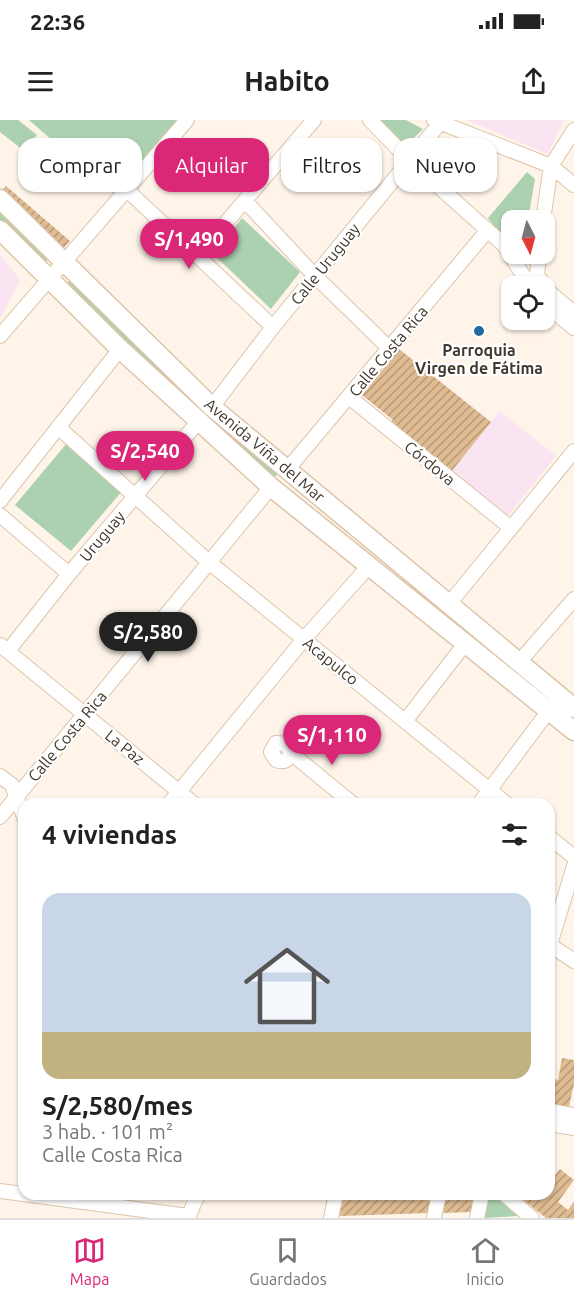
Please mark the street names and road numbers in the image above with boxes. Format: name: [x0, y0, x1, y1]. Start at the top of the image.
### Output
street label: Calle Uruguay: [287, 220, 363, 308]
street label: Calle Costa Rica: [345, 302, 431, 400]
street label: Avenida Viña del Mar: [201, 395, 329, 505]
street label: Córdova: [401, 437, 459, 489]
street label: Uruguay: [76, 507, 128, 565]
street label: Acapulco: [300, 633, 362, 689]
street label: Calle Costa Rica: [24, 687, 110, 785]
street label: La Paz: [102, 726, 148, 768]

